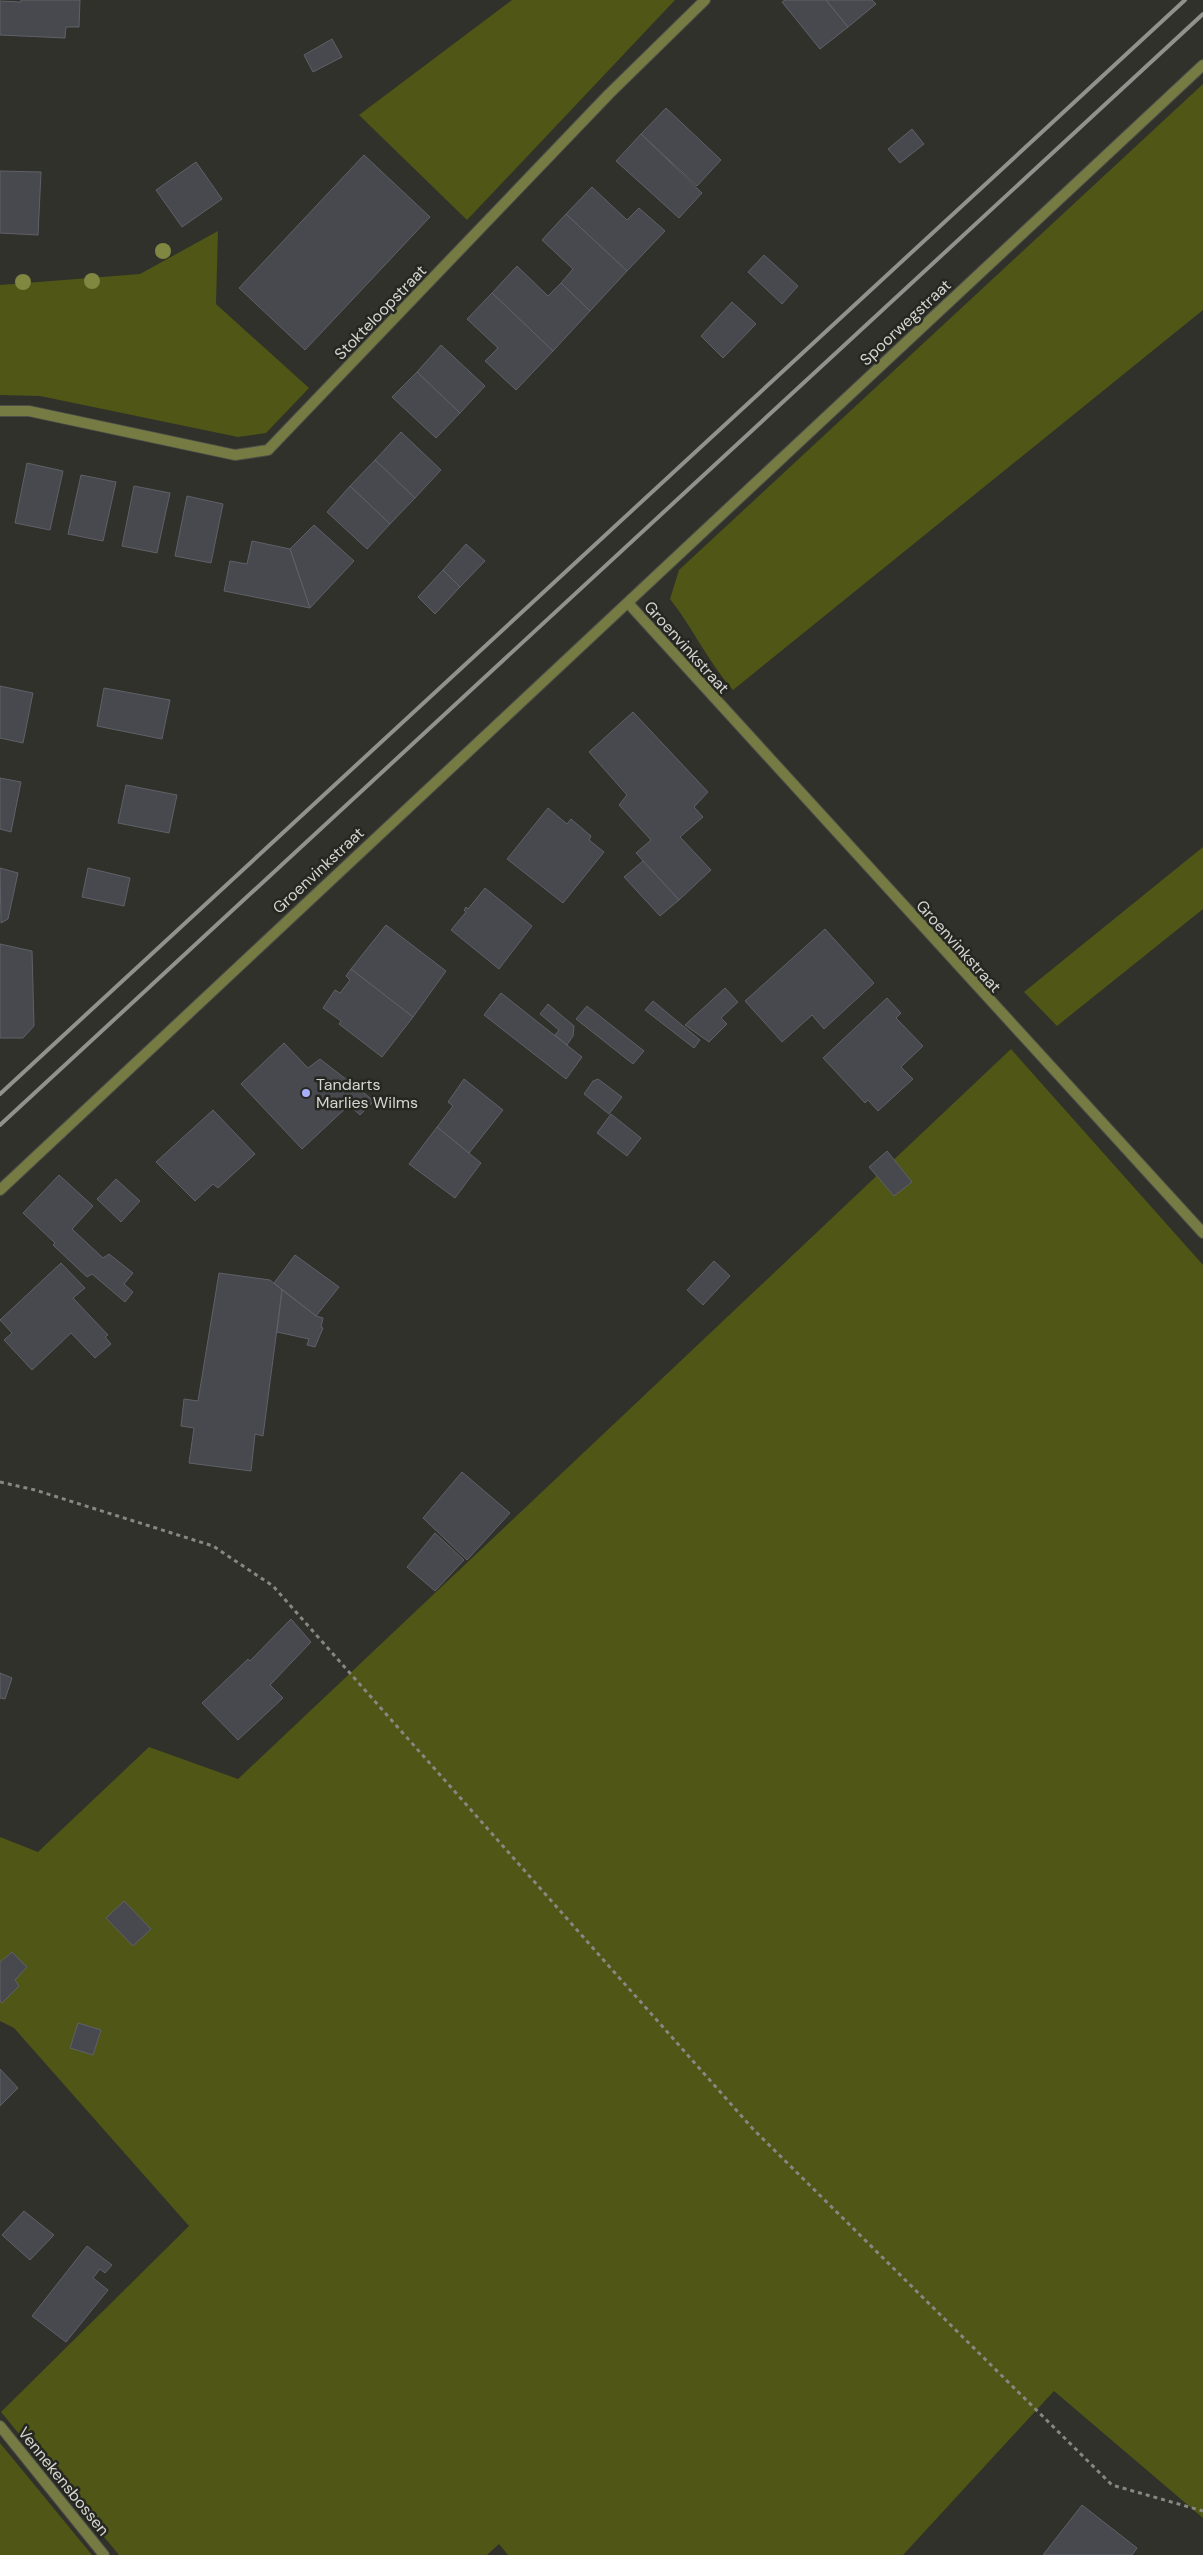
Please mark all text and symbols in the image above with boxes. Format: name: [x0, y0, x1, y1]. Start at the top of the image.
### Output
street label: Stokteloopstraat: [330, 260, 431, 364]
street label: Spoorwegstraat: [855, 275, 955, 370]
street label: Groenvinkstraat: [639, 597, 734, 698]
street label: Groenvinkstraat: [268, 823, 369, 918]
street label: Groenvinkstraat: [911, 896, 1006, 997]
place label: Tandarts Marlies Wilms: [316, 1074, 418, 1113]
marker: Tandarts Marlies Wilms: [300, 1087, 312, 1099]
street label: Vennekensbossen: [13, 2423, 114, 2540]

